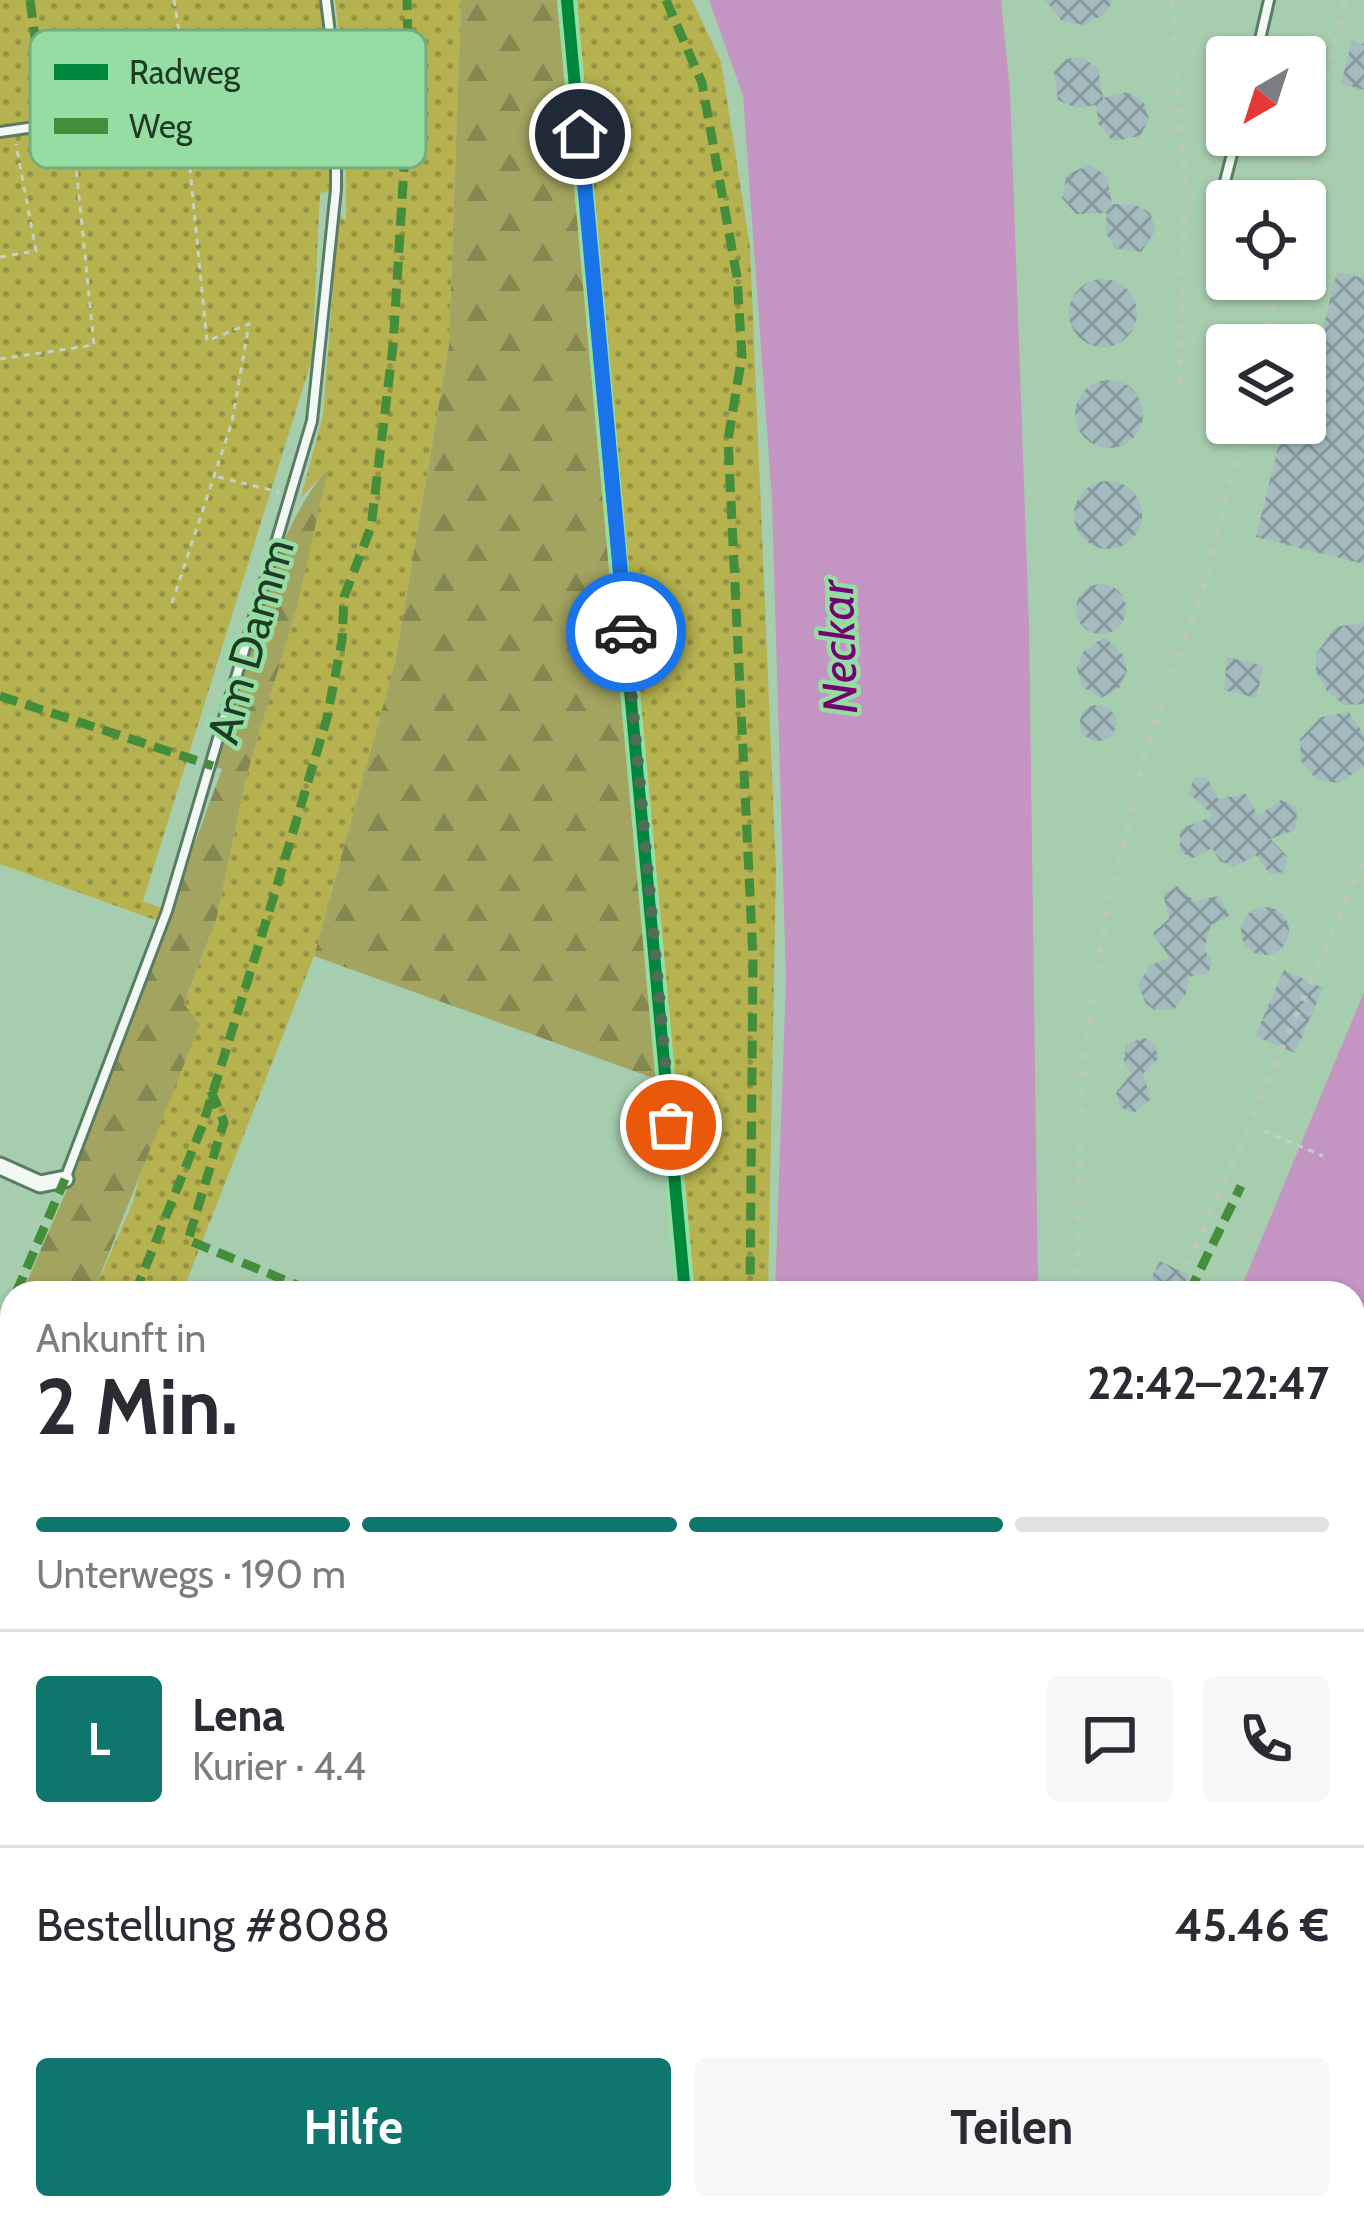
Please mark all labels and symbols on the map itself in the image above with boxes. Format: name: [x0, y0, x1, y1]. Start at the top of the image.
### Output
legend: [30, 30, 426, 168]
north arrow: [1206, 36, 1326, 156]
text: Radweg: [129, 52, 241, 92]
pin: [529, 83, 631, 185]
text: Weg: [129, 106, 193, 146]
street label: Am Damm: [195, 533, 305, 749]
courier: [566, 572, 686, 692]
water label: Neckar: [807, 577, 869, 715]
pin: [620, 1074, 722, 1176]

